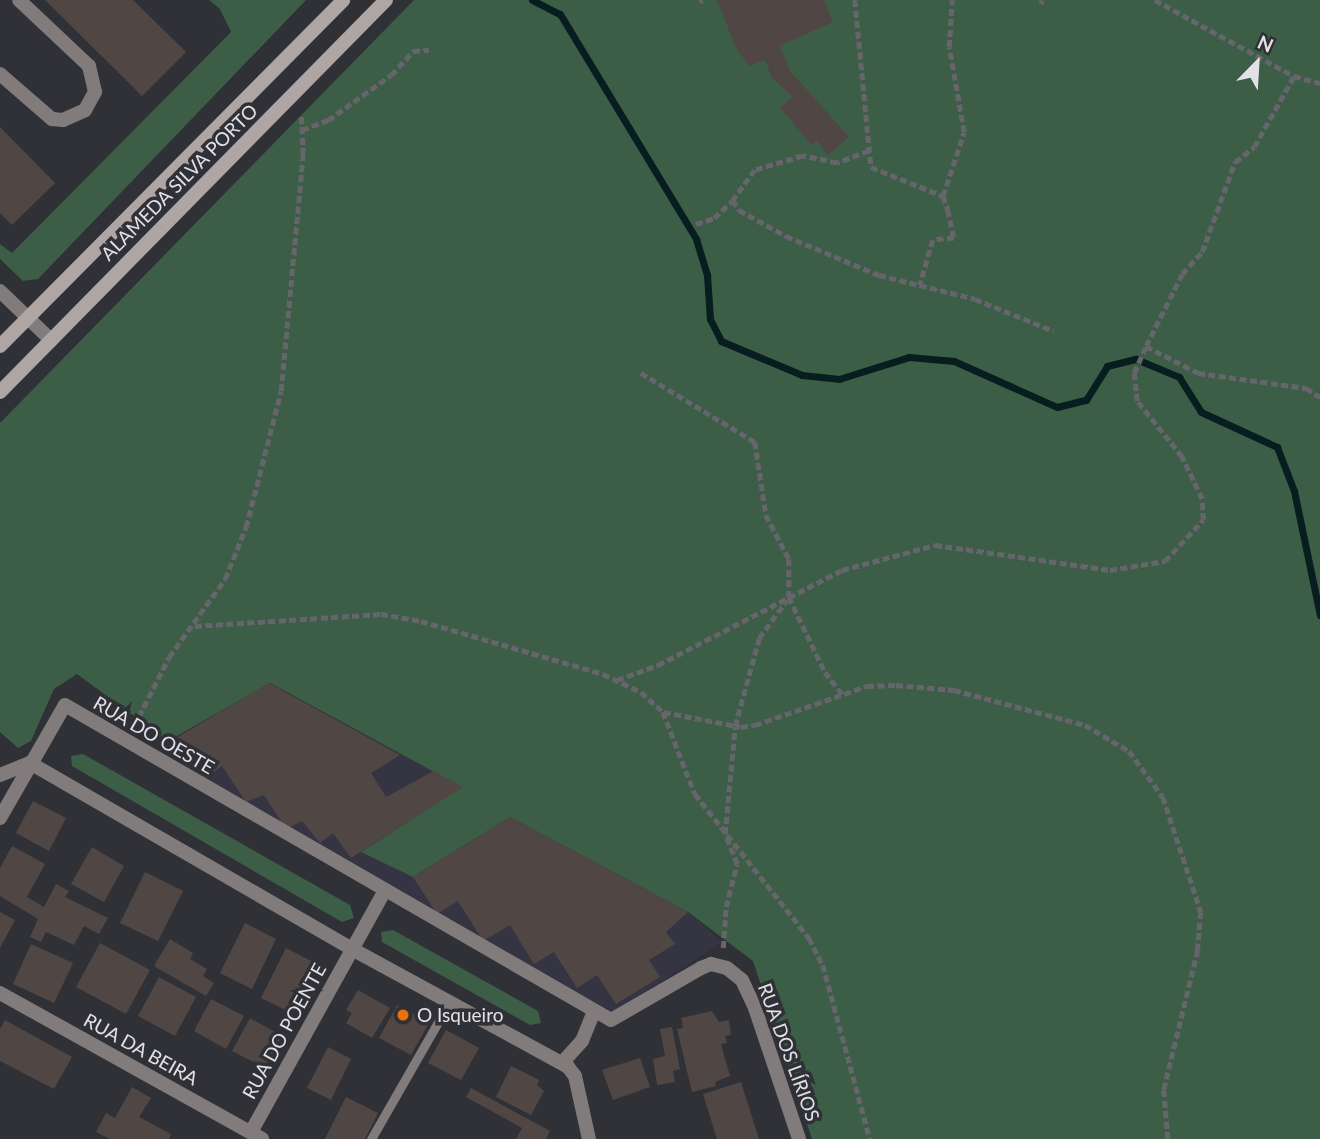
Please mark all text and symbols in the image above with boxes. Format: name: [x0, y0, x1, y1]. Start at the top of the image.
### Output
north arrow: [1222, 28, 1292, 98]
text: N: [1254, 30, 1277, 57]
street label: ALAMEDA SILVA PORTO: [96, 99, 262, 265]
street label: RUA DO OESTE: [89, 691, 219, 779]
street label: RUA DO POENTE: [237, 959, 331, 1103]
street label: RUA DOS LÍRIOS: [753, 980, 825, 1124]
place label: O Isqueiro: [417, 1004, 503, 1026]
marker: O Isqueiro: [395, 1007, 411, 1023]
street label: RUA DA BEIRA: [79, 1008, 203, 1090]

